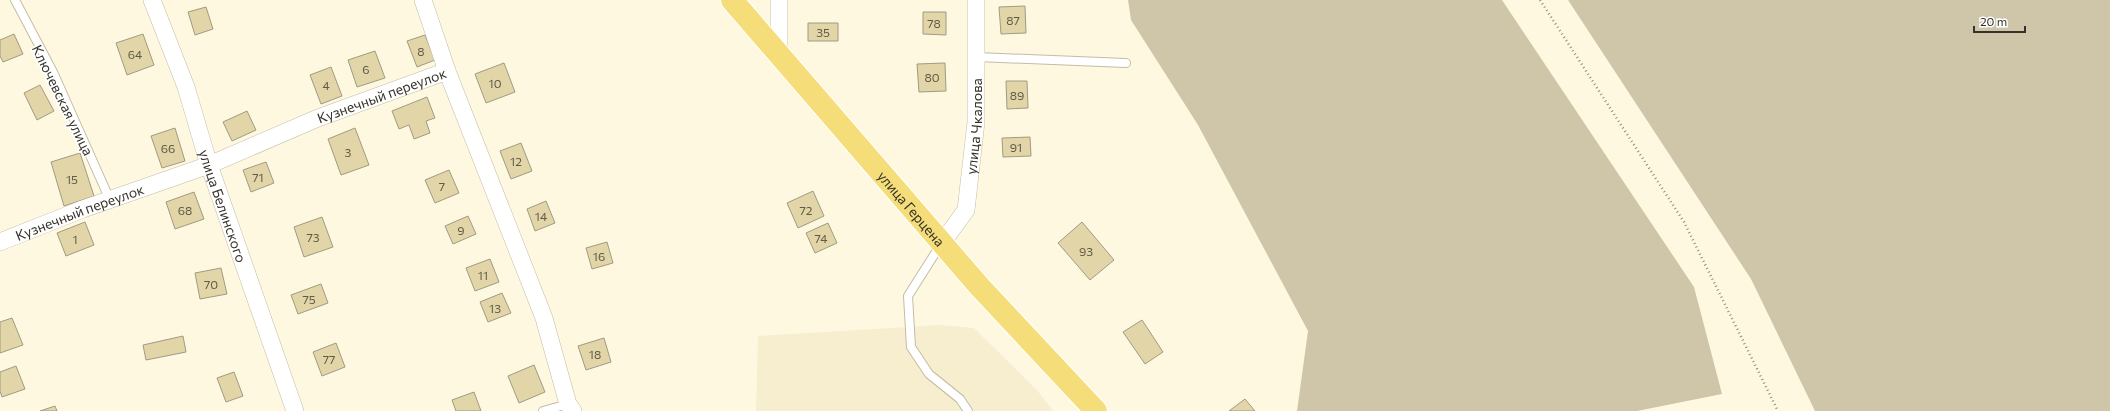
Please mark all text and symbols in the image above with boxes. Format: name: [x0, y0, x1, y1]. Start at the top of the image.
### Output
scale bar: [1974, 8, 2025, 34]
house number: 87: [1006, 13, 1020, 27]
text: 20 m: [1980, 14, 2007, 28]
house number: 78: [927, 16, 941, 30]
house number: 35: [816, 25, 830, 39]
street label: Ключевская улица: [29, 42, 97, 158]
house number: 8: [417, 44, 425, 58]
house number: 64: [128, 47, 142, 61]
house number: 6: [362, 62, 370, 76]
street label: Кузнечный переулок: [315, 63, 449, 126]
house number: 80: [924, 70, 940, 84]
house number: 10: [489, 76, 502, 90]
house number: 4: [322, 78, 330, 92]
street label: улица Чкалова: [962, 78, 985, 175]
house number: 89: [1010, 88, 1024, 102]
house number: 91: [1010, 140, 1022, 154]
house number: 66: [161, 141, 175, 155]
house number: 3: [345, 145, 352, 159]
street label: улица Белинского: [196, 147, 251, 264]
house number: 12: [510, 154, 522, 168]
street label: улица Герцена: [875, 167, 949, 249]
house number: 71: [252, 170, 264, 184]
house number: 15: [66, 172, 78, 186]
house number: 7: [439, 179, 445, 193]
street label: Кузнечный переулок: [13, 180, 146, 244]
house number: 68: [178, 203, 192, 217]
house number: 72: [800, 203, 813, 217]
house number: 14: [535, 209, 547, 223]
house number: 9: [457, 223, 465, 237]
house number: 73: [306, 230, 320, 244]
house number: 74: [815, 231, 827, 245]
house number: 1: [72, 232, 78, 246]
house number: 93: [1079, 244, 1093, 258]
house number: 16: [593, 249, 605, 263]
house number: 11: [478, 268, 488, 282]
house number: 70: [204, 277, 218, 291]
house number: 75: [302, 292, 316, 306]
house number: 13: [489, 301, 501, 315]
house number: 18: [589, 347, 601, 361]
house number: 77: [323, 352, 335, 366]

